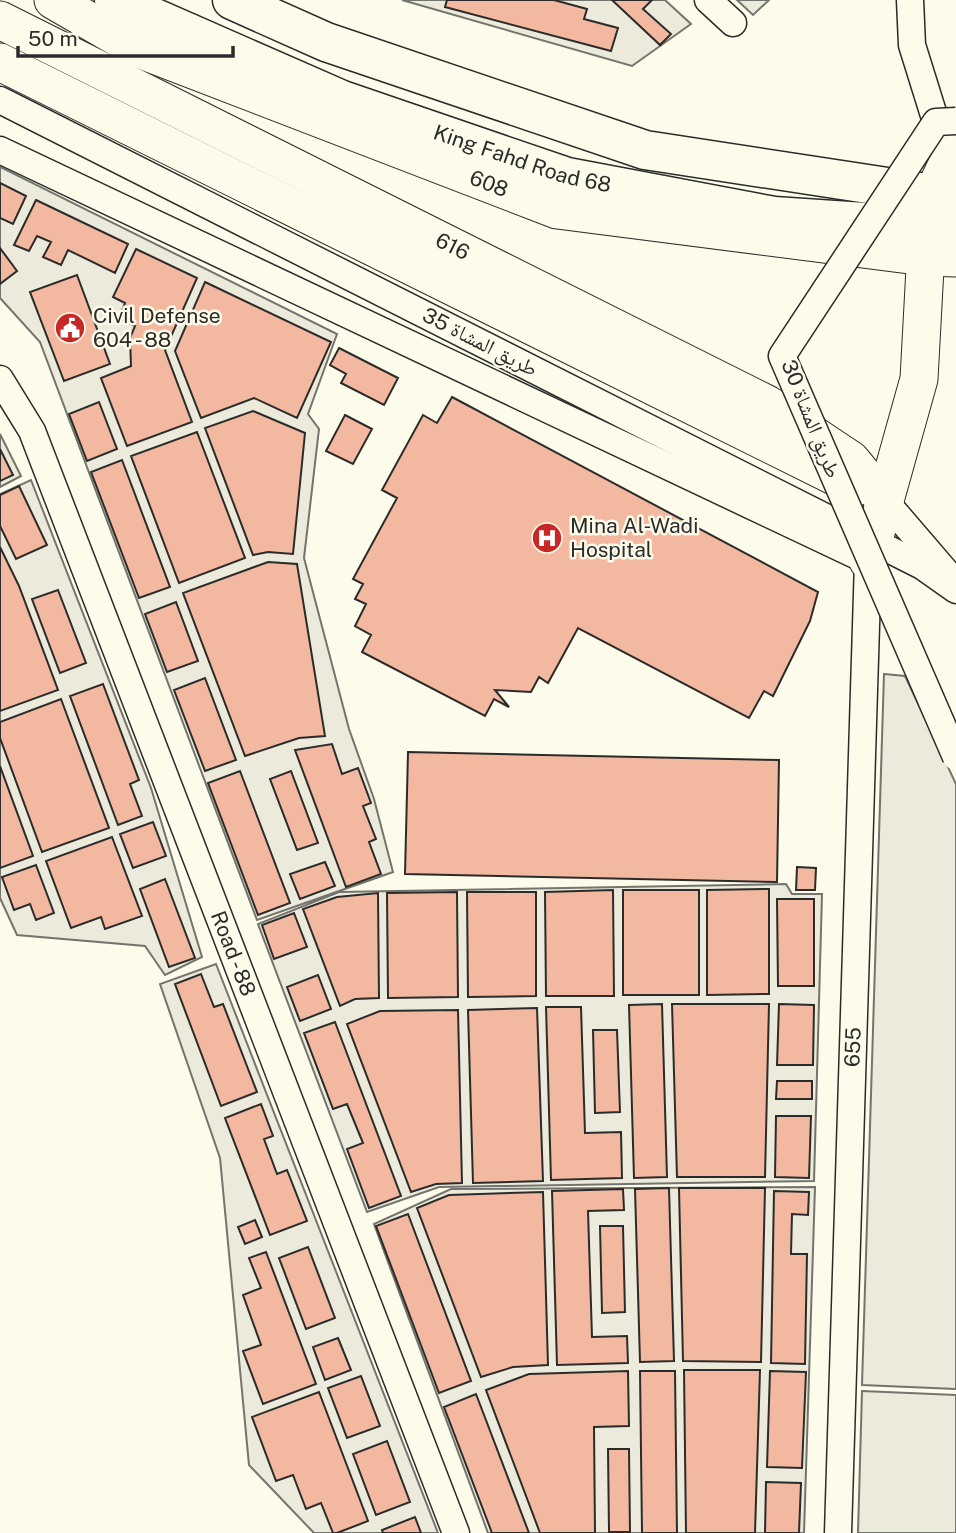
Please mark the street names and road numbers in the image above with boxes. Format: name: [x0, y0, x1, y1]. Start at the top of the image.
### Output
street label: King Fahd Road 68: [430, 119, 613, 197]
street label: 608: [466, 165, 512, 202]
street label: 616: [432, 227, 474, 265]
street label: طريق المشاة 35: [418, 302, 542, 382]
street label: طريق المشاة 30: [776, 356, 846, 482]
street label: Road - 88: [206, 907, 261, 1000]
street label: 655: [839, 1027, 866, 1067]

